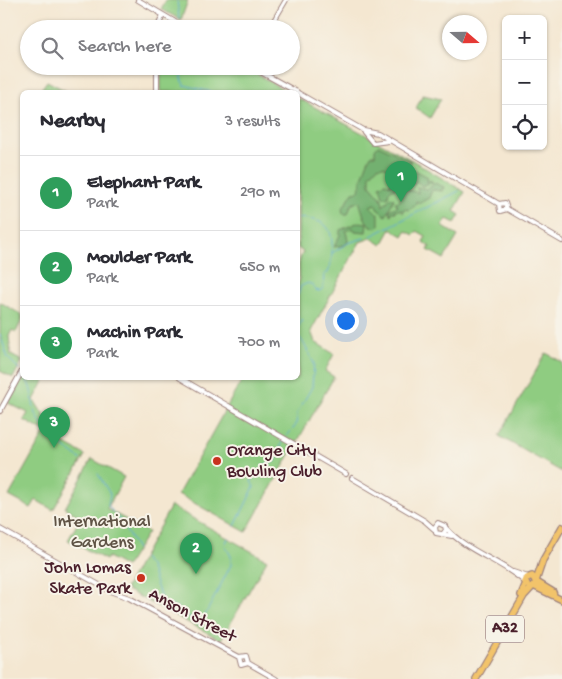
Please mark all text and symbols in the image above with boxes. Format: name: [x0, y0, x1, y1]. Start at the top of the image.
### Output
north arrow: [442, 15, 487, 60]
map controls: [502, 15, 547, 150]
button: +: [502, 15, 547, 60]
search box: [20, 20, 300, 75]
icon: search: [38, 34, 66, 62]
text: Search here: [78, 36, 172, 59]
button: −: [502, 60, 547, 105]
button: locate: [502, 105, 547, 150]
text: Nearby: [40, 110, 105, 135]
text: 3 results: [225, 113, 280, 132]
pin: 1: [385, 161, 417, 202]
text: Elephant Park: [87, 172, 200, 195]
text: 1: [53, 184, 59, 203]
text: 290 m: [240, 184, 280, 203]
text: Park: [87, 195, 118, 214]
text: Moulder Park: [87, 247, 192, 270]
text: 2: [52, 259, 60, 278]
text: 650 m: [239, 259, 280, 278]
text: Park: [87, 270, 118, 289]
your location: [333, 308, 359, 334]
text: Machin Park: [87, 322, 181, 345]
text: 3: [52, 334, 60, 353]
text: 700 m: [238, 334, 280, 353]
text: Park: [87, 345, 118, 364]
pin: 3: [38, 407, 70, 448]
place label: Orange City Bowling Club: [226, 441, 323, 483]
marker: Orange City Bowling Club: [211, 455, 223, 467]
park label: International Gardens: [53, 512, 151, 554]
pin: 2: [180, 533, 212, 574]
place label: John Lomas Skate Park: [44, 558, 133, 600]
marker: John Lomas Skate Park: [135, 572, 147, 584]
street label: Anson Street: [145, 584, 241, 649]
road number: A32: [486, 616, 524, 642]

